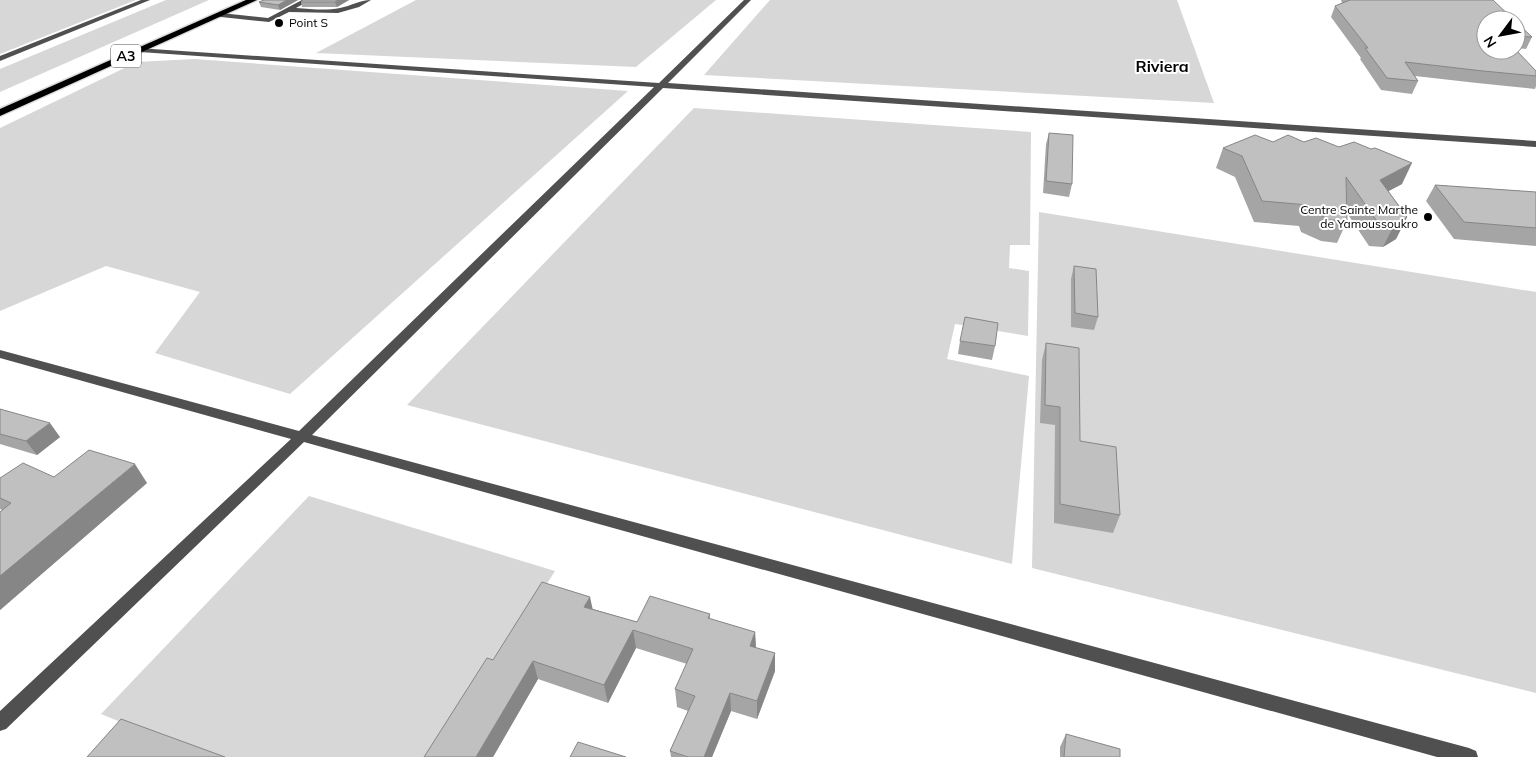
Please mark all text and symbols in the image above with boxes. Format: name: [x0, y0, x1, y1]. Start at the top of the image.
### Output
north arrow: [1476, 10, 1526, 60]
place label: Point S: [289, 15, 328, 30]
marker: Point S: [273, 17, 285, 29]
text: N: [1480, 33, 1500, 51]
road number: A3: [111, 44, 141, 68]
district label: Riviera: [1135, 56, 1189, 76]
place label: Centre Sainte Marthe de Yamoussoukro: [1300, 202, 1418, 231]
marker: Centre Sainte Marthe de Yamoussoukro: [1422, 211, 1434, 223]

